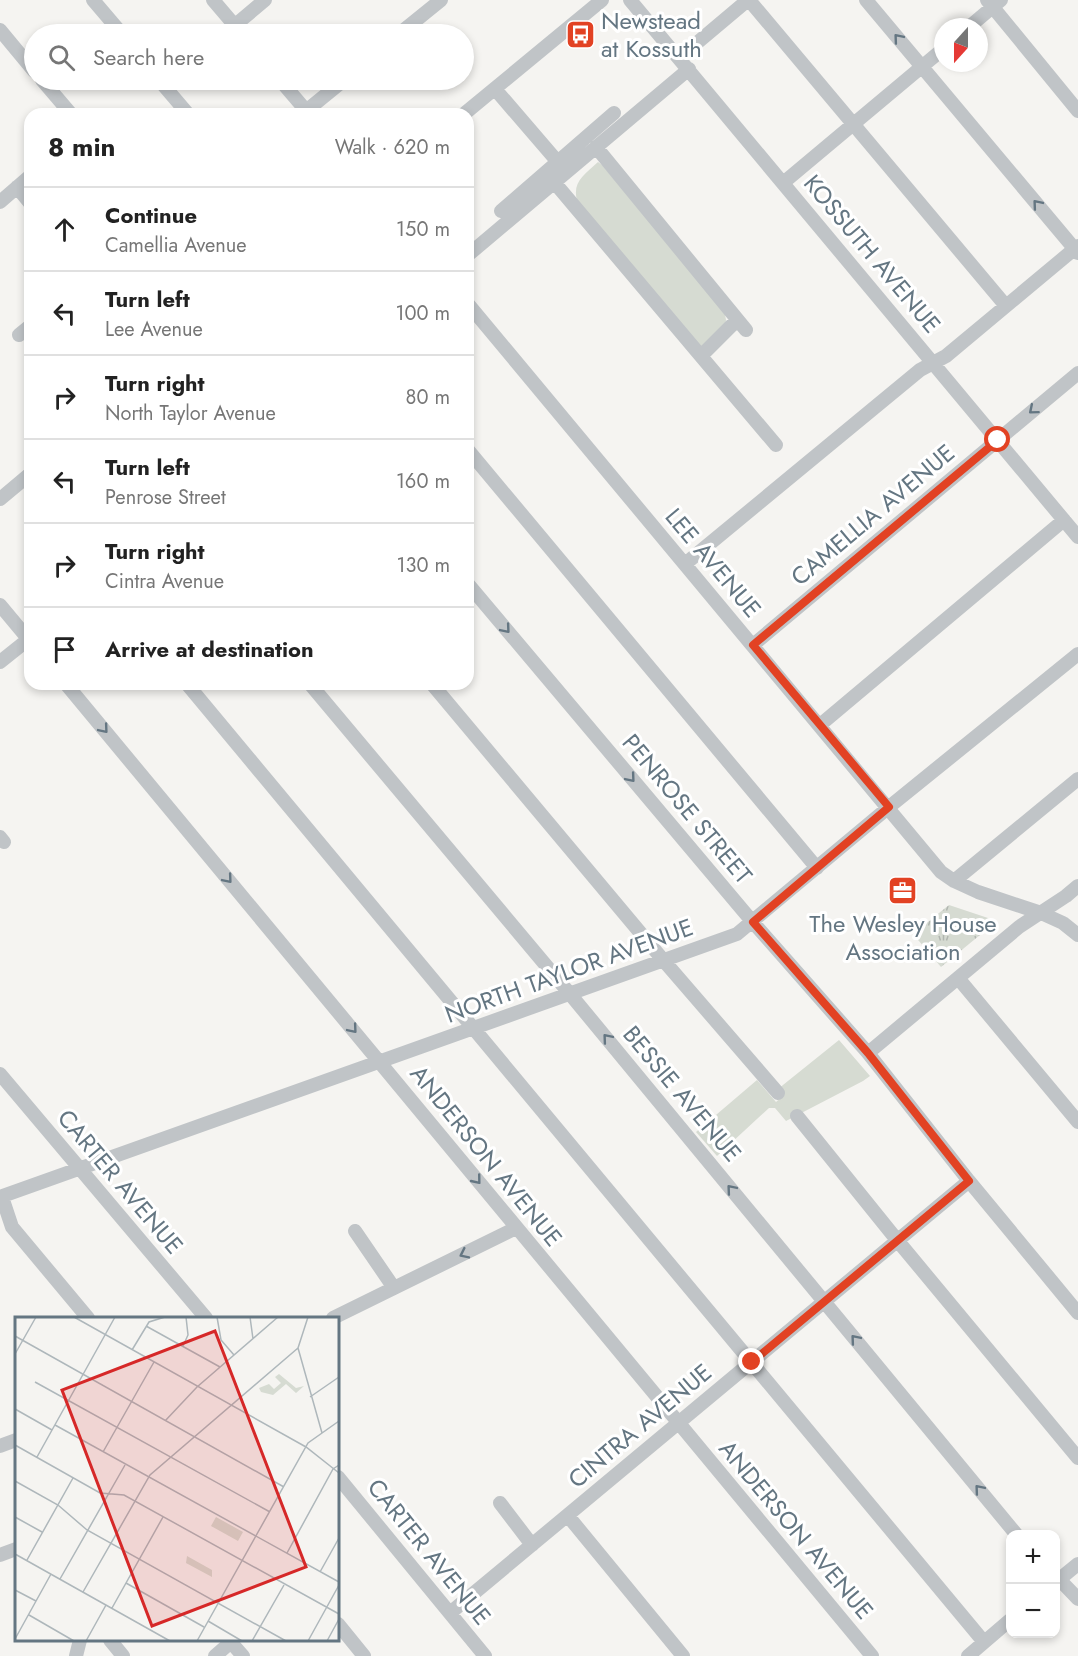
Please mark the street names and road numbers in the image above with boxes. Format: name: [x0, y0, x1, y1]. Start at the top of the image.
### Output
street label: KOSSUTH AVENUE: [796, 167, 949, 341]
street label: CAMELLIA AVENUE: [783, 436, 962, 594]
street label: LEE AVENUE: [657, 500, 770, 625]
street label: PENROSE STREET: [614, 726, 761, 891]
street label: NORTH TAYLOR AVENUE: [440, 909, 698, 1032]
street label: BESSIE AVENUE: [615, 1018, 750, 1169]
street label: ANDERSON AVENUE: [402, 1057, 571, 1254]
street label: CARTER AVENUE: [49, 1102, 192, 1262]
street label: CINTRA AVENUE: [560, 1355, 719, 1496]
street label: ANDERSON AVENUE: [711, 1432, 882, 1627]
street label: CARTER AVENUE: [359, 1471, 500, 1633]

